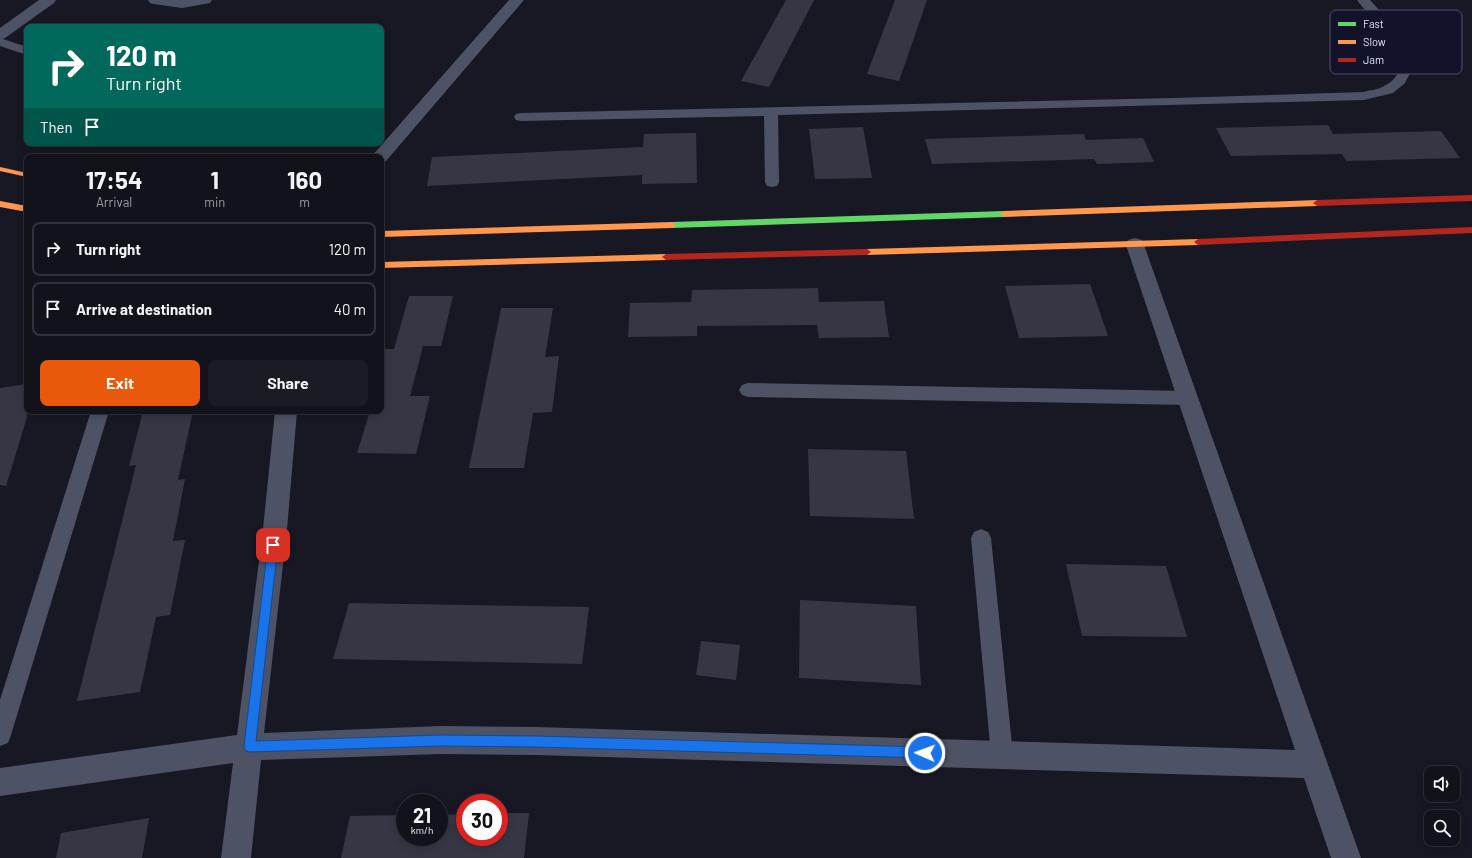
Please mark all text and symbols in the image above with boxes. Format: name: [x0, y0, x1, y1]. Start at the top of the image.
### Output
legend: [1330, 10, 1462, 74]
text: Fast: [1363, 17, 1384, 30]
text: Slow: [1363, 35, 1386, 48]
text: 120 m: [106, 38, 177, 72]
icon: right: [40, 40, 92, 92]
text: Jam: [1363, 53, 1384, 66]
text: Turn right: [106, 72, 182, 94]
icon: arrive: [81, 116, 103, 138]
text: Then: [40, 118, 73, 136]
text: 17:54: [86, 165, 142, 194]
text: 1: [211, 165, 219, 194]
text: 160: [287, 165, 322, 194]
text: Arrival: [96, 194, 132, 210]
text: min: [204, 194, 225, 210]
text: m: [299, 194, 310, 210]
icon: right: [42, 238, 64, 260]
text: Turn right: [76, 240, 141, 258]
text: 120 m: [329, 240, 366, 258]
icon: arrive: [42, 298, 64, 320]
text: Arrive at destination: [76, 300, 212, 318]
text: 40 m: [334, 300, 366, 318]
button: Exit: [40, 360, 200, 406]
button: Share: [208, 360, 368, 406]
pin: [256, 528, 290, 562]
icon: arrive: [262, 534, 284, 556]
position arrow: [904, 732, 946, 774]
map controls: [1424, 766, 1460, 846]
button: sound: [1424, 766, 1460, 802]
speed limit sign: 30: [456, 794, 508, 846]
text: 21: [413, 803, 431, 827]
button: search: [1424, 810, 1460, 846]
text: km/h: [411, 824, 433, 836]

